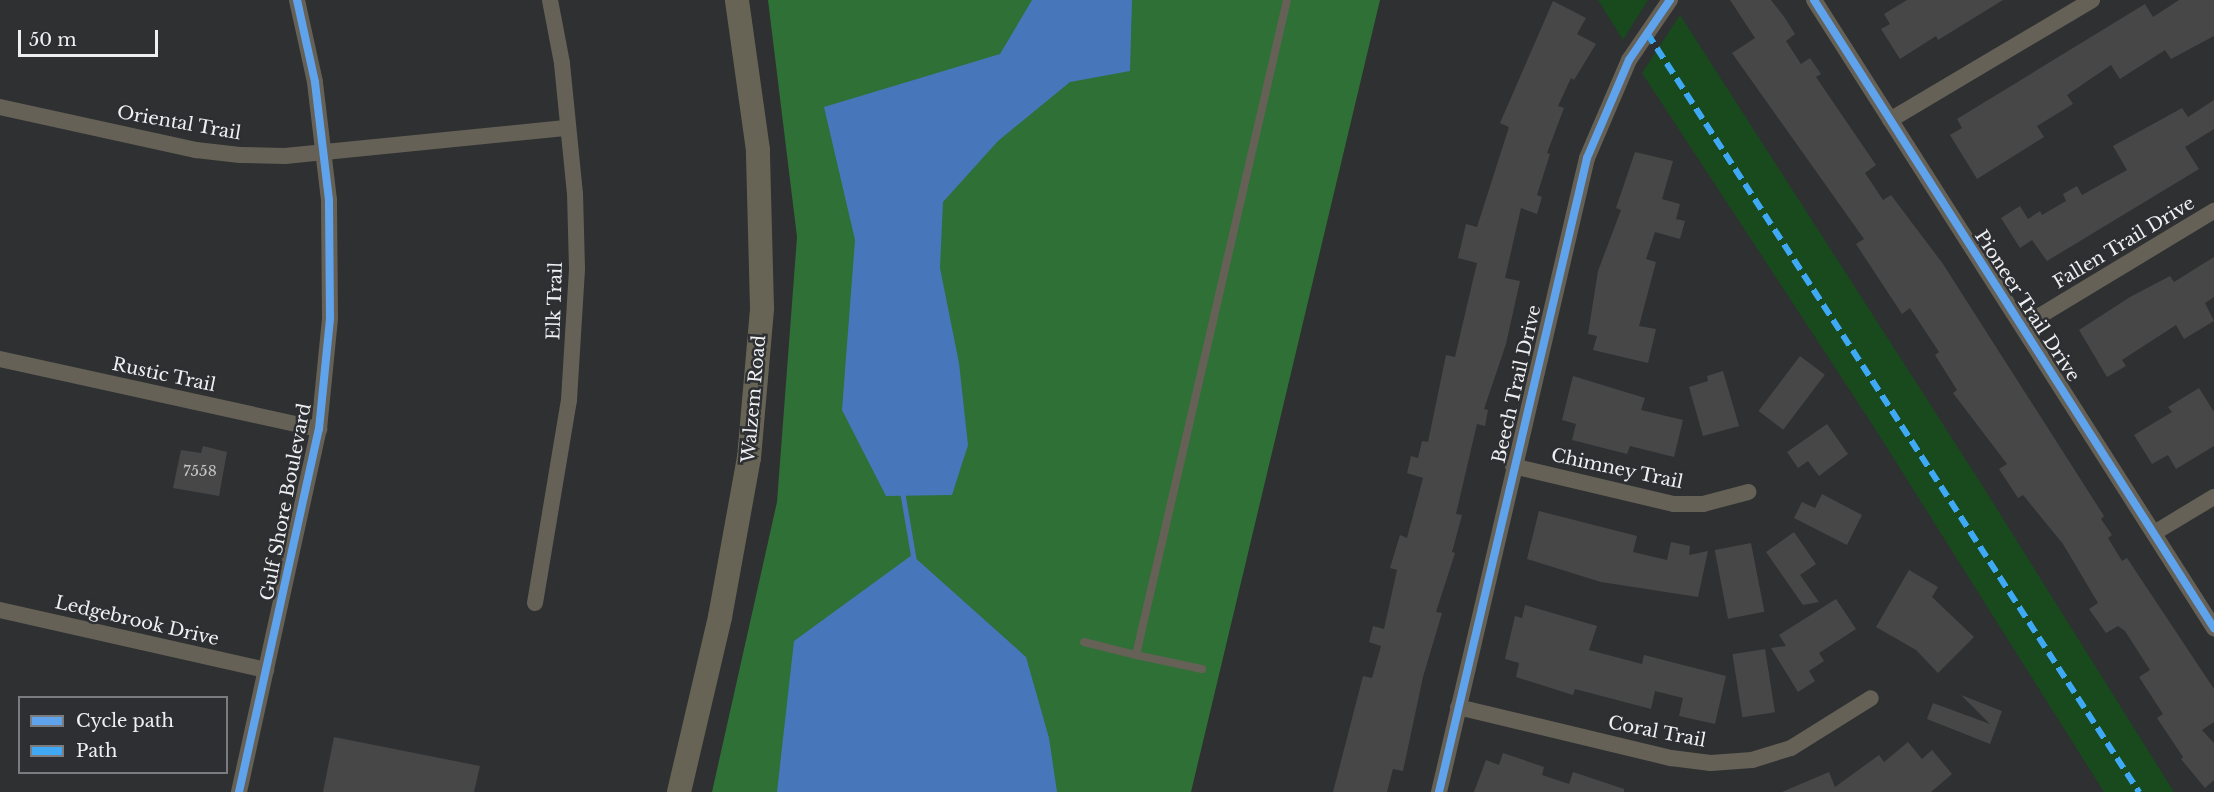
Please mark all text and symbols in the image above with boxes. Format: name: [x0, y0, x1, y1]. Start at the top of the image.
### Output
scale bar: [21, 18, 160, 56]
text: 50 m: [29, 29, 77, 51]
street label: Oriental Trail: [115, 101, 243, 145]
street label: Fallen Trail Drive: [2049, 192, 2199, 294]
street label: Pioneer Trail Drive: [1970, 226, 2084, 386]
street label: Elk Trail: [543, 261, 567, 341]
street label: Beech Trail Drive: [1488, 303, 1546, 465]
street label: Walzem Road: [738, 334, 770, 464]
street label: Rustic Trail: [110, 353, 218, 397]
street label: Gulf Shore Boulevard: [256, 401, 316, 603]
street label: Chimney Trail: [1549, 444, 1685, 494]
house number: 7558: [183, 462, 217, 480]
street label: Ledgebrook Drive: [53, 592, 221, 650]
legend: [18, 696, 228, 774]
text: Cycle path: [76, 710, 174, 732]
street label: Coral Trail: [1606, 712, 1708, 752]
text: Path: [76, 740, 117, 762]

